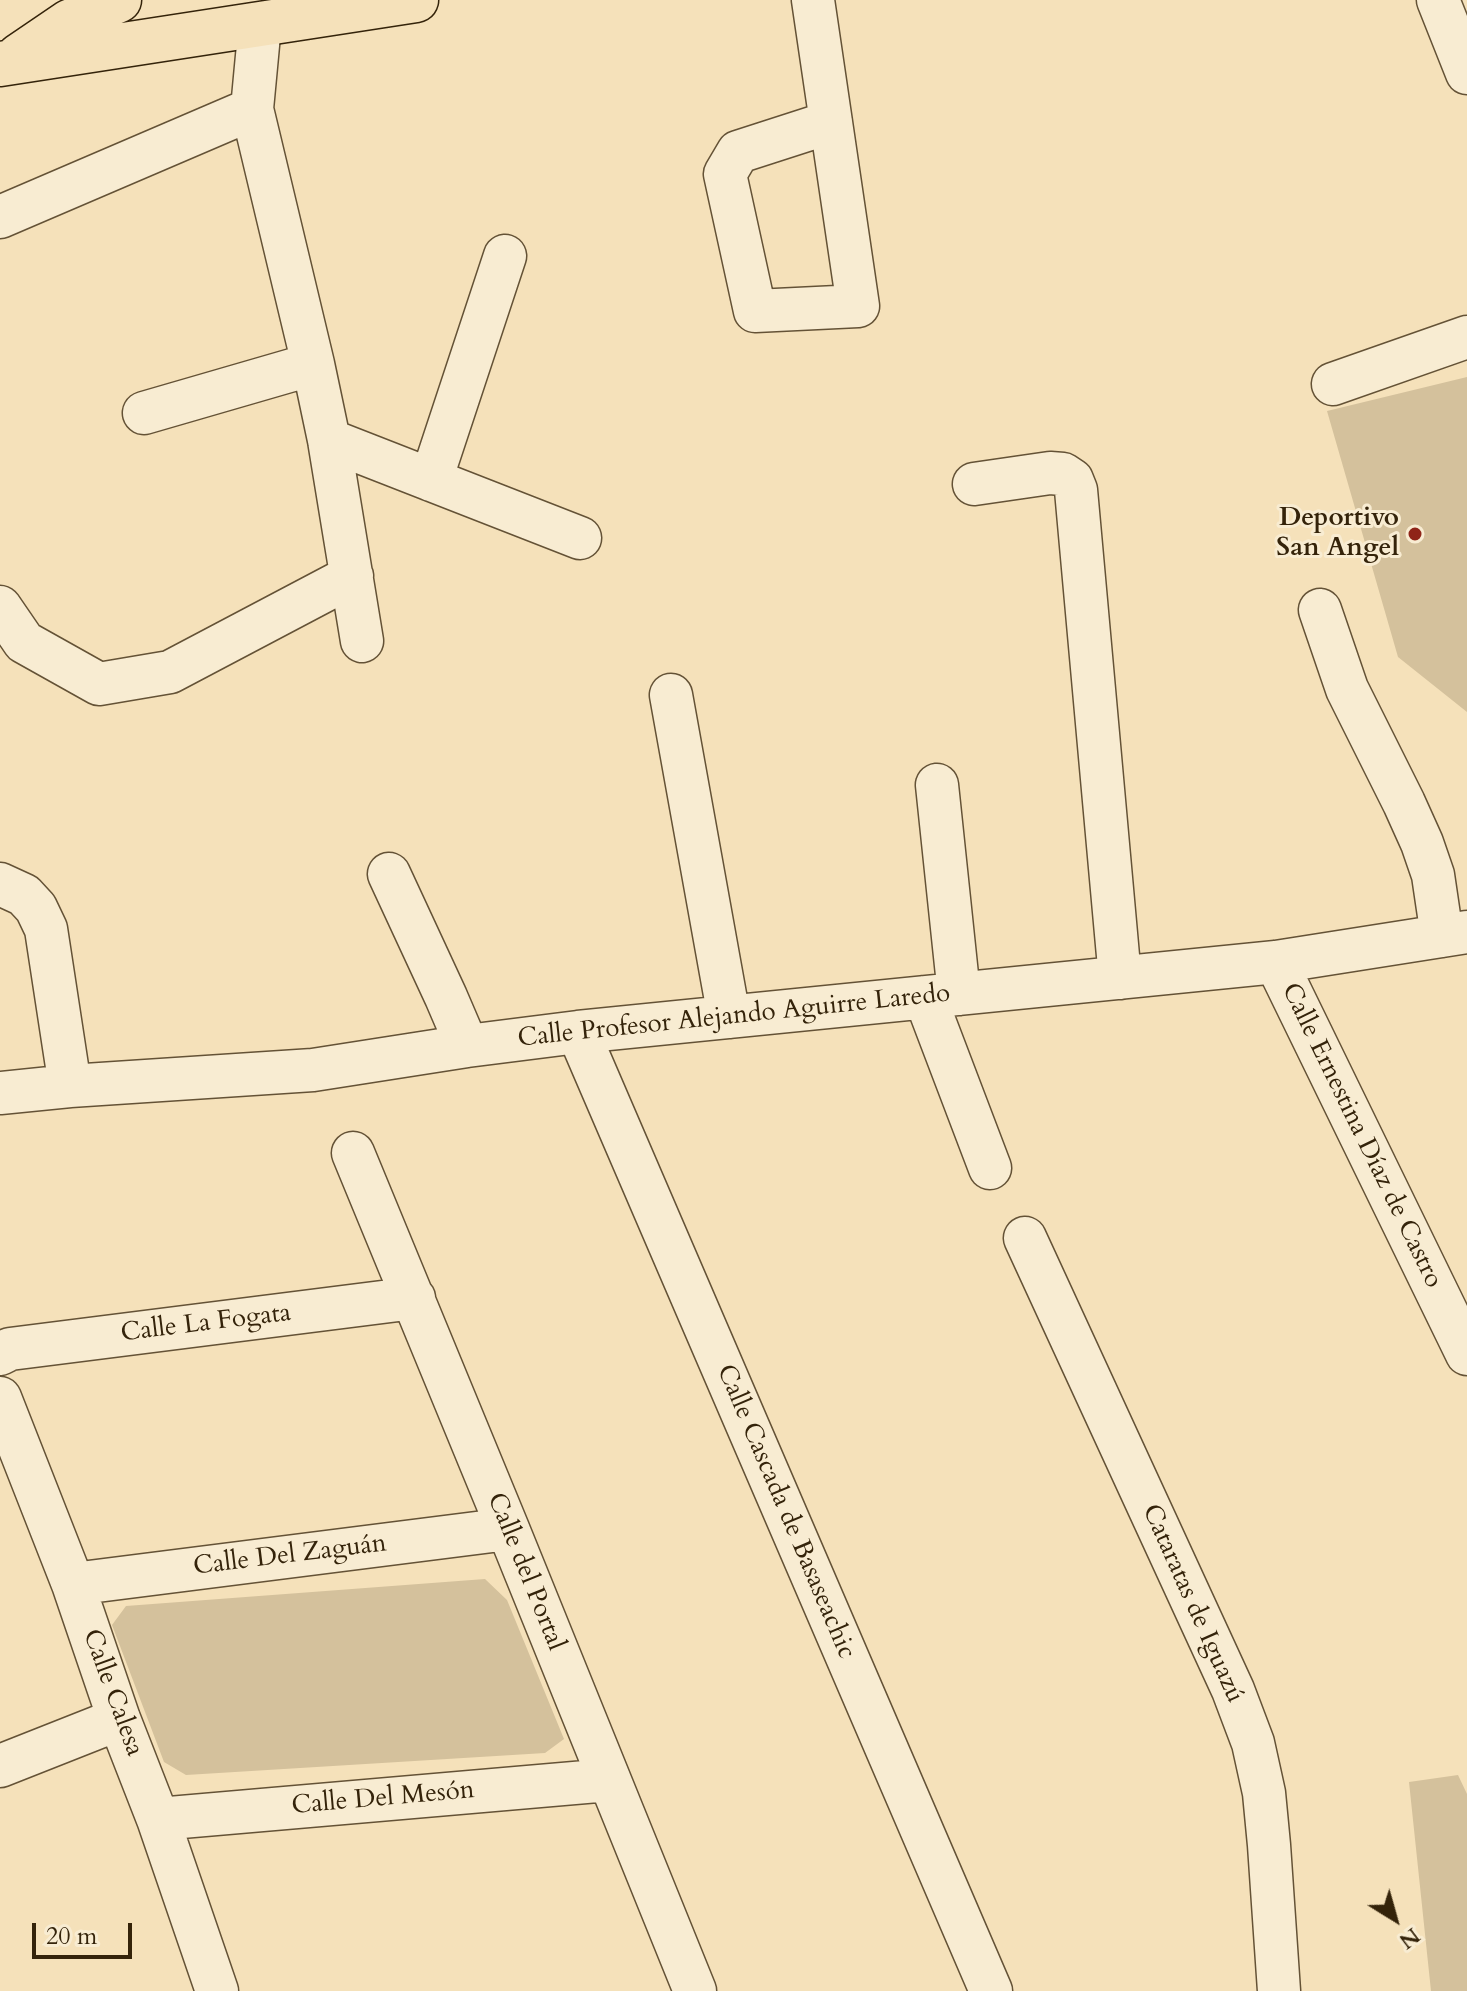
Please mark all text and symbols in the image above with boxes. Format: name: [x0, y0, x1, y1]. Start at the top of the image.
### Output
place label: Deportivo San Angel: [1276, 503, 1399, 564]
marker: Deportivo San Angel: [1406, 525, 1424, 543]
street label: Calle Profesor Alejando Aguirre Laredo: [516, 979, 952, 1055]
street label: Calle Ernestina Díaz de Castro: [1274, 979, 1448, 1293]
street label: Calle La Fogata: [119, 1298, 293, 1350]
street label: Calle Cascada de Basaseachic: [709, 1360, 861, 1664]
street label: Calle del Portal: [479, 1489, 571, 1655]
street label: Cataratas de Iguazú: [1134, 1500, 1250, 1708]
street label: Calle Del Zaguán: [192, 1529, 388, 1583]
street label: Calle Calesa: [75, 1625, 149, 1761]
street label: Calle Del Mesón: [290, 1775, 476, 1823]
north arrow: [1355, 1879, 1435, 1959]
scale bar: [36, 1907, 136, 1957]
text: 20 m: [46, 1920, 97, 1953]
text: N: [1393, 1920, 1426, 1956]

